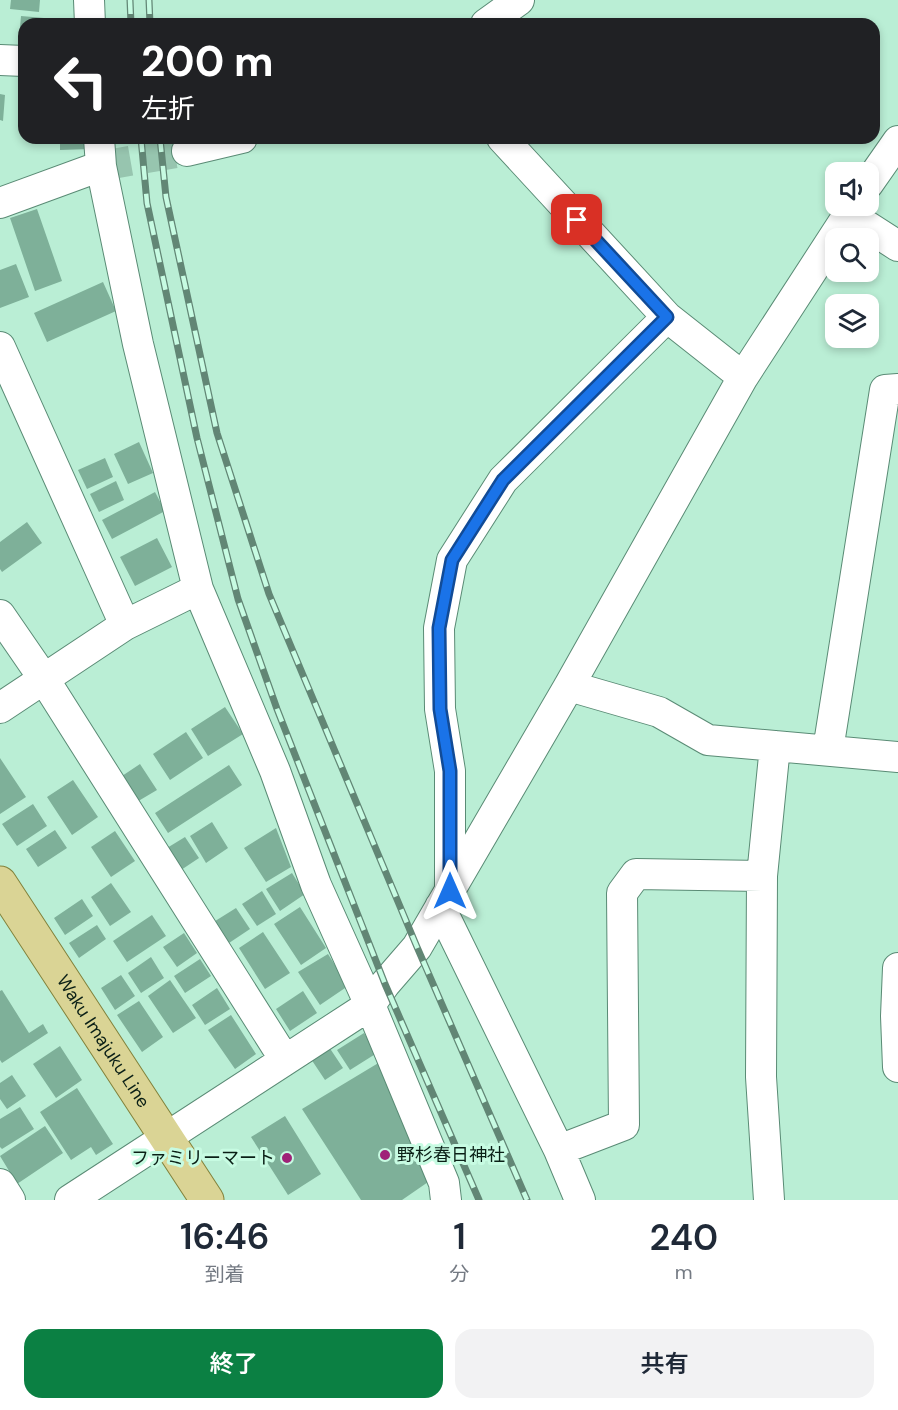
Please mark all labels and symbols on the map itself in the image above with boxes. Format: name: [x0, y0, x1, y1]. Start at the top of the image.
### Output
pin: [551, 194, 602, 245]
position arrow: [418, 859, 482, 923]
street label: Waku Imajuku Line: [51, 970, 155, 1112]
place label: 野杉春日神社: [397, 1143, 505, 1167]
place label: ファミリーマート: [131, 1146, 275, 1170]
marker: 野杉春日神社: [378, 1148, 392, 1162]
marker: ファミリーマート: [280, 1151, 294, 1165]

